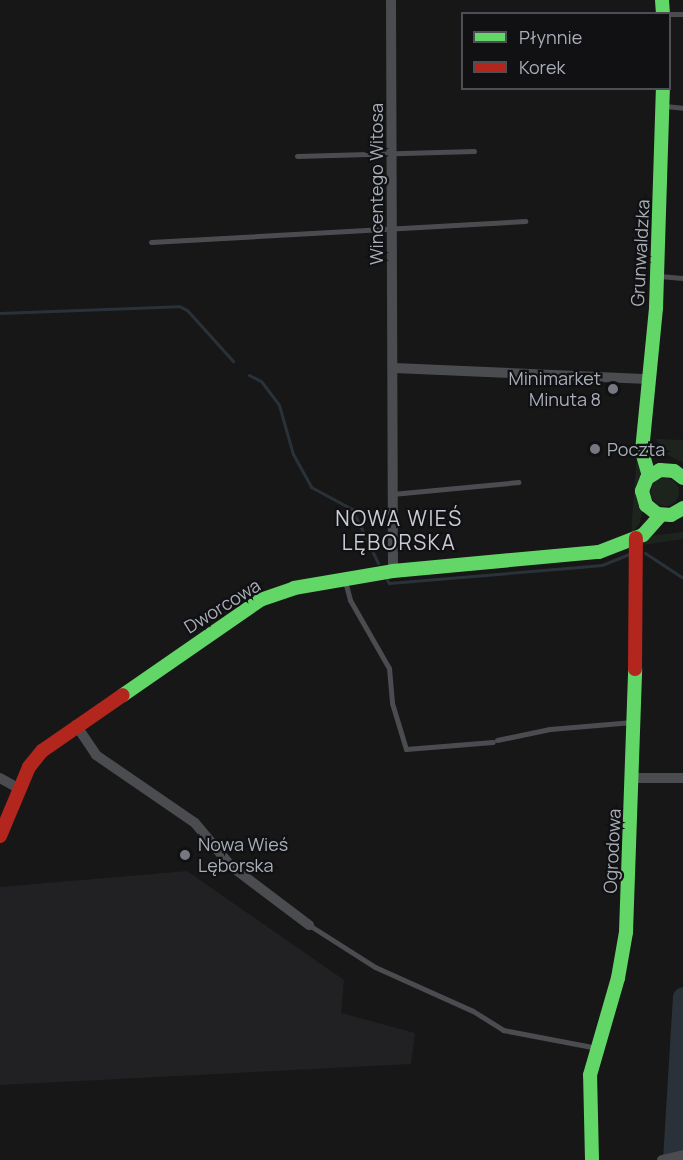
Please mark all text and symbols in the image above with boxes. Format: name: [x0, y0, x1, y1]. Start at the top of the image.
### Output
legend: [461, 12, 671, 90]
text: Płynnie: [519, 25, 582, 49]
text: Korek: [519, 55, 565, 79]
street label: Wincentego Witosa: [365, 103, 387, 265]
street label: Grunwaldzka: [626, 199, 654, 307]
place label: Minimarket Minuta 8: [509, 368, 601, 410]
marker: Minimarket Minuta 8: [606, 382, 620, 396]
place label: Poczta: [607, 438, 665, 460]
marker: Poczta: [588, 442, 602, 456]
district label: NOWA WIEŚ LĘBORSKA: [335, 505, 463, 555]
street label: Dworcowa: [180, 574, 264, 638]
street label: Ogrodowa: [599, 808, 625, 894]
place label: Nowa Wieś Lęborska: [198, 834, 288, 876]
marker: Nowa Wieś Lęborska: [176, 846, 194, 864]

